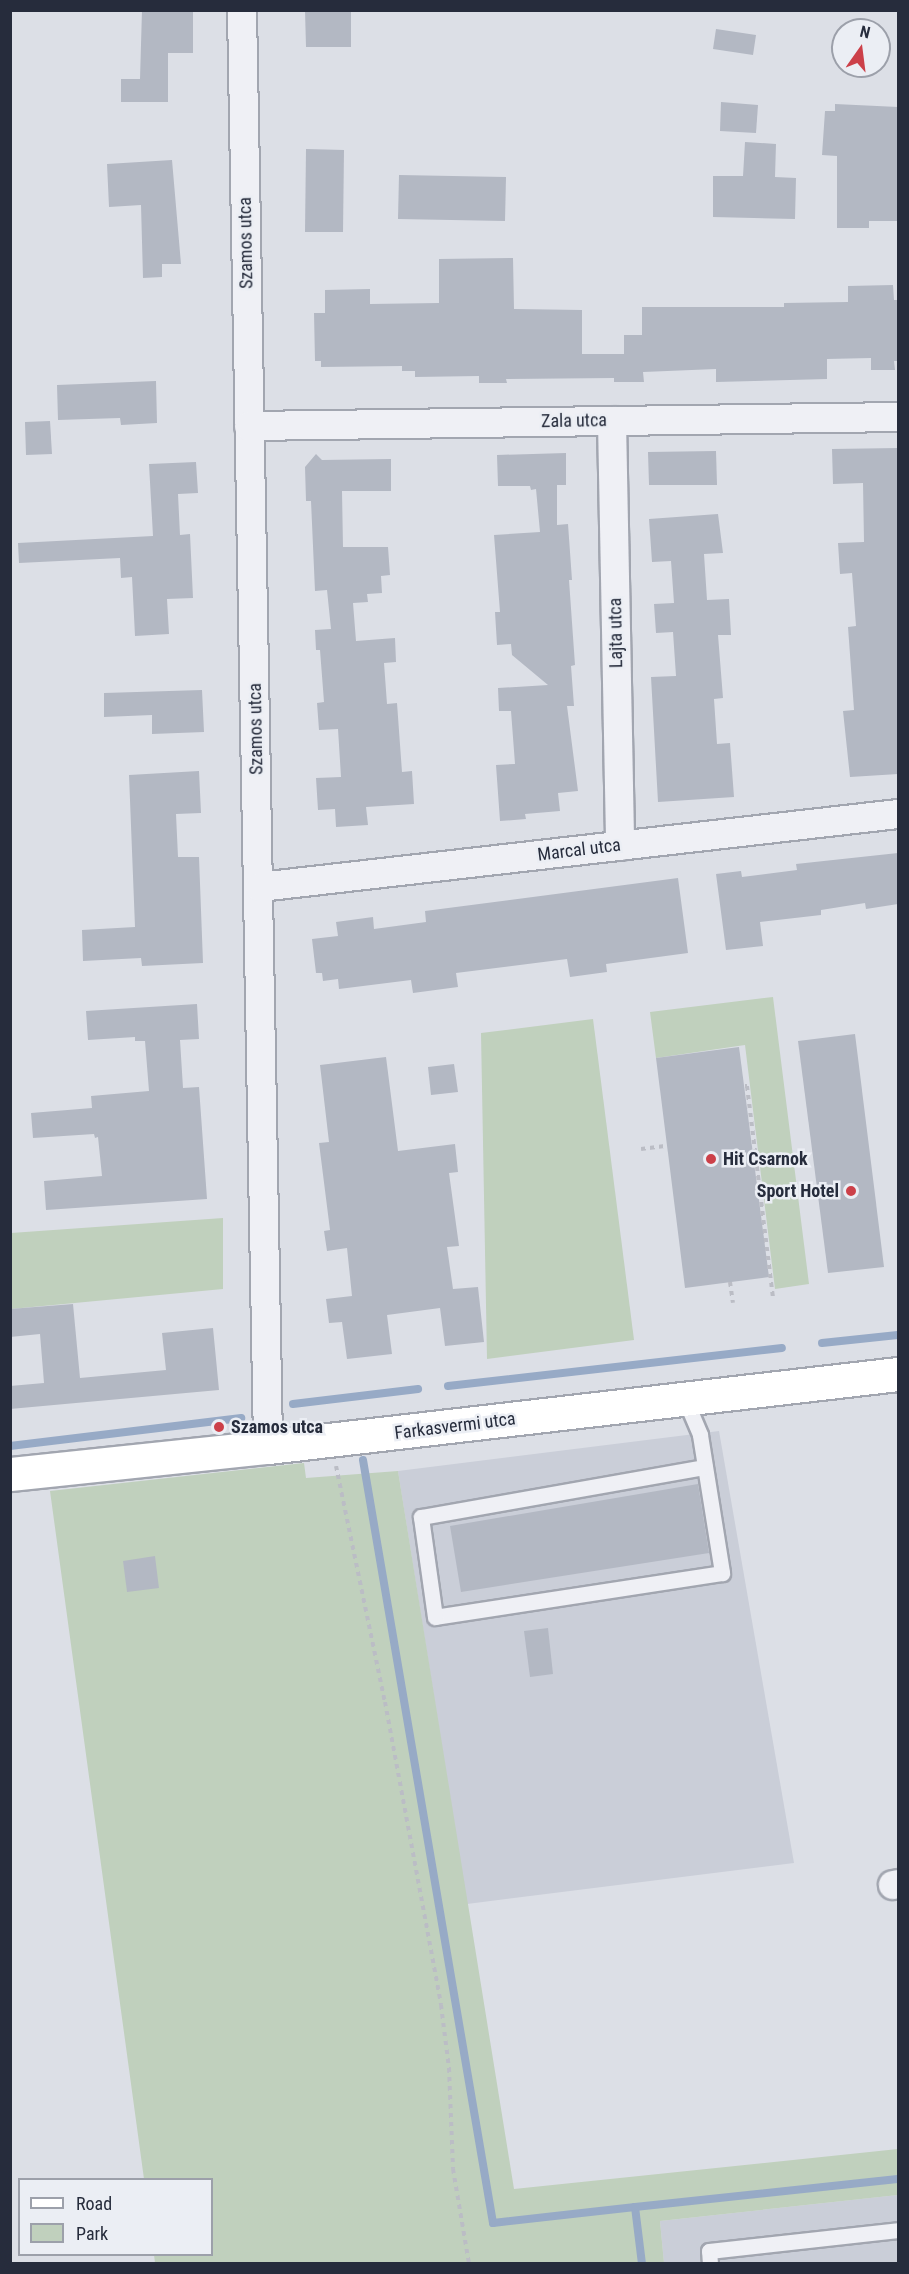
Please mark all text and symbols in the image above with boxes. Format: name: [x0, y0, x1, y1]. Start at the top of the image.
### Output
north arrow: [831, 18, 891, 78]
text: N: [858, 22, 872, 42]
street label: Szamos utca: [234, 197, 258, 289]
street label: Zala utca: [541, 410, 607, 432]
street label: Lajta utca: [605, 598, 627, 668]
street label: Szamos utca: [244, 683, 268, 775]
street label: Marcal utca: [536, 834, 622, 866]
place label: Hit Csarnok: [723, 1148, 808, 1170]
marker: Hit Csarnok: [704, 1152, 718, 1166]
place label: Sport Hotel: [757, 1180, 839, 1202]
marker: Sport Hotel: [844, 1184, 858, 1198]
street label: Farkasvermi utca: [393, 1408, 517, 1444]
place label: Szamos utca: [231, 1416, 323, 1438]
marker: Szamos utca: [212, 1420, 226, 1434]
legend: [18, 2178, 213, 2256]
text: Road: [76, 2193, 112, 2214]
text: Park: [76, 2223, 108, 2244]

